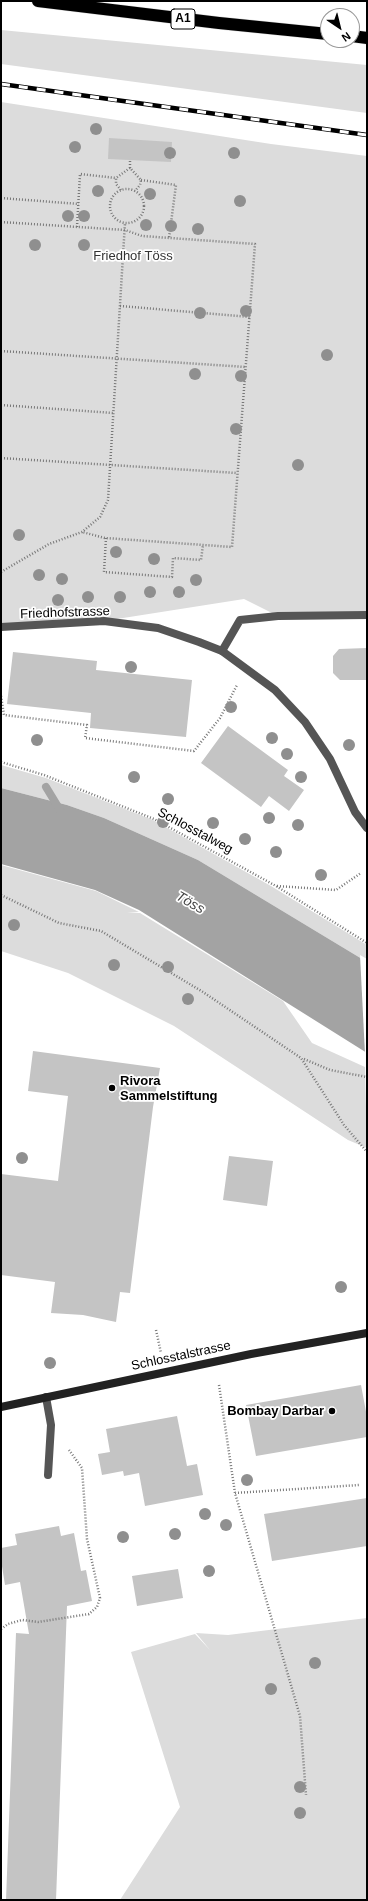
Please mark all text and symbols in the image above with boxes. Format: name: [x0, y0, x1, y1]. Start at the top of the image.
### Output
north arrow: [320, 8, 360, 48]
road number: A1: [171, 9, 195, 29]
text: N: [340, 30, 353, 44]
park label: Friedhof Töss: [93, 248, 173, 264]
street label: Friedhofstrasse: [20, 604, 110, 622]
street label: Schlosstalweg: [155, 805, 235, 857]
water label: Töss: [173, 888, 207, 918]
place label: Rivora Sammelstiftung: [120, 1073, 218, 1104]
marker: Rivora Sammelstiftung: [107, 1083, 117, 1093]
street label: Schlosstalstrasse: [130, 1338, 232, 1374]
place label: Bombay Darbar: [227, 1403, 324, 1419]
marker: Bombay Darbar: [327, 1406, 337, 1416]

